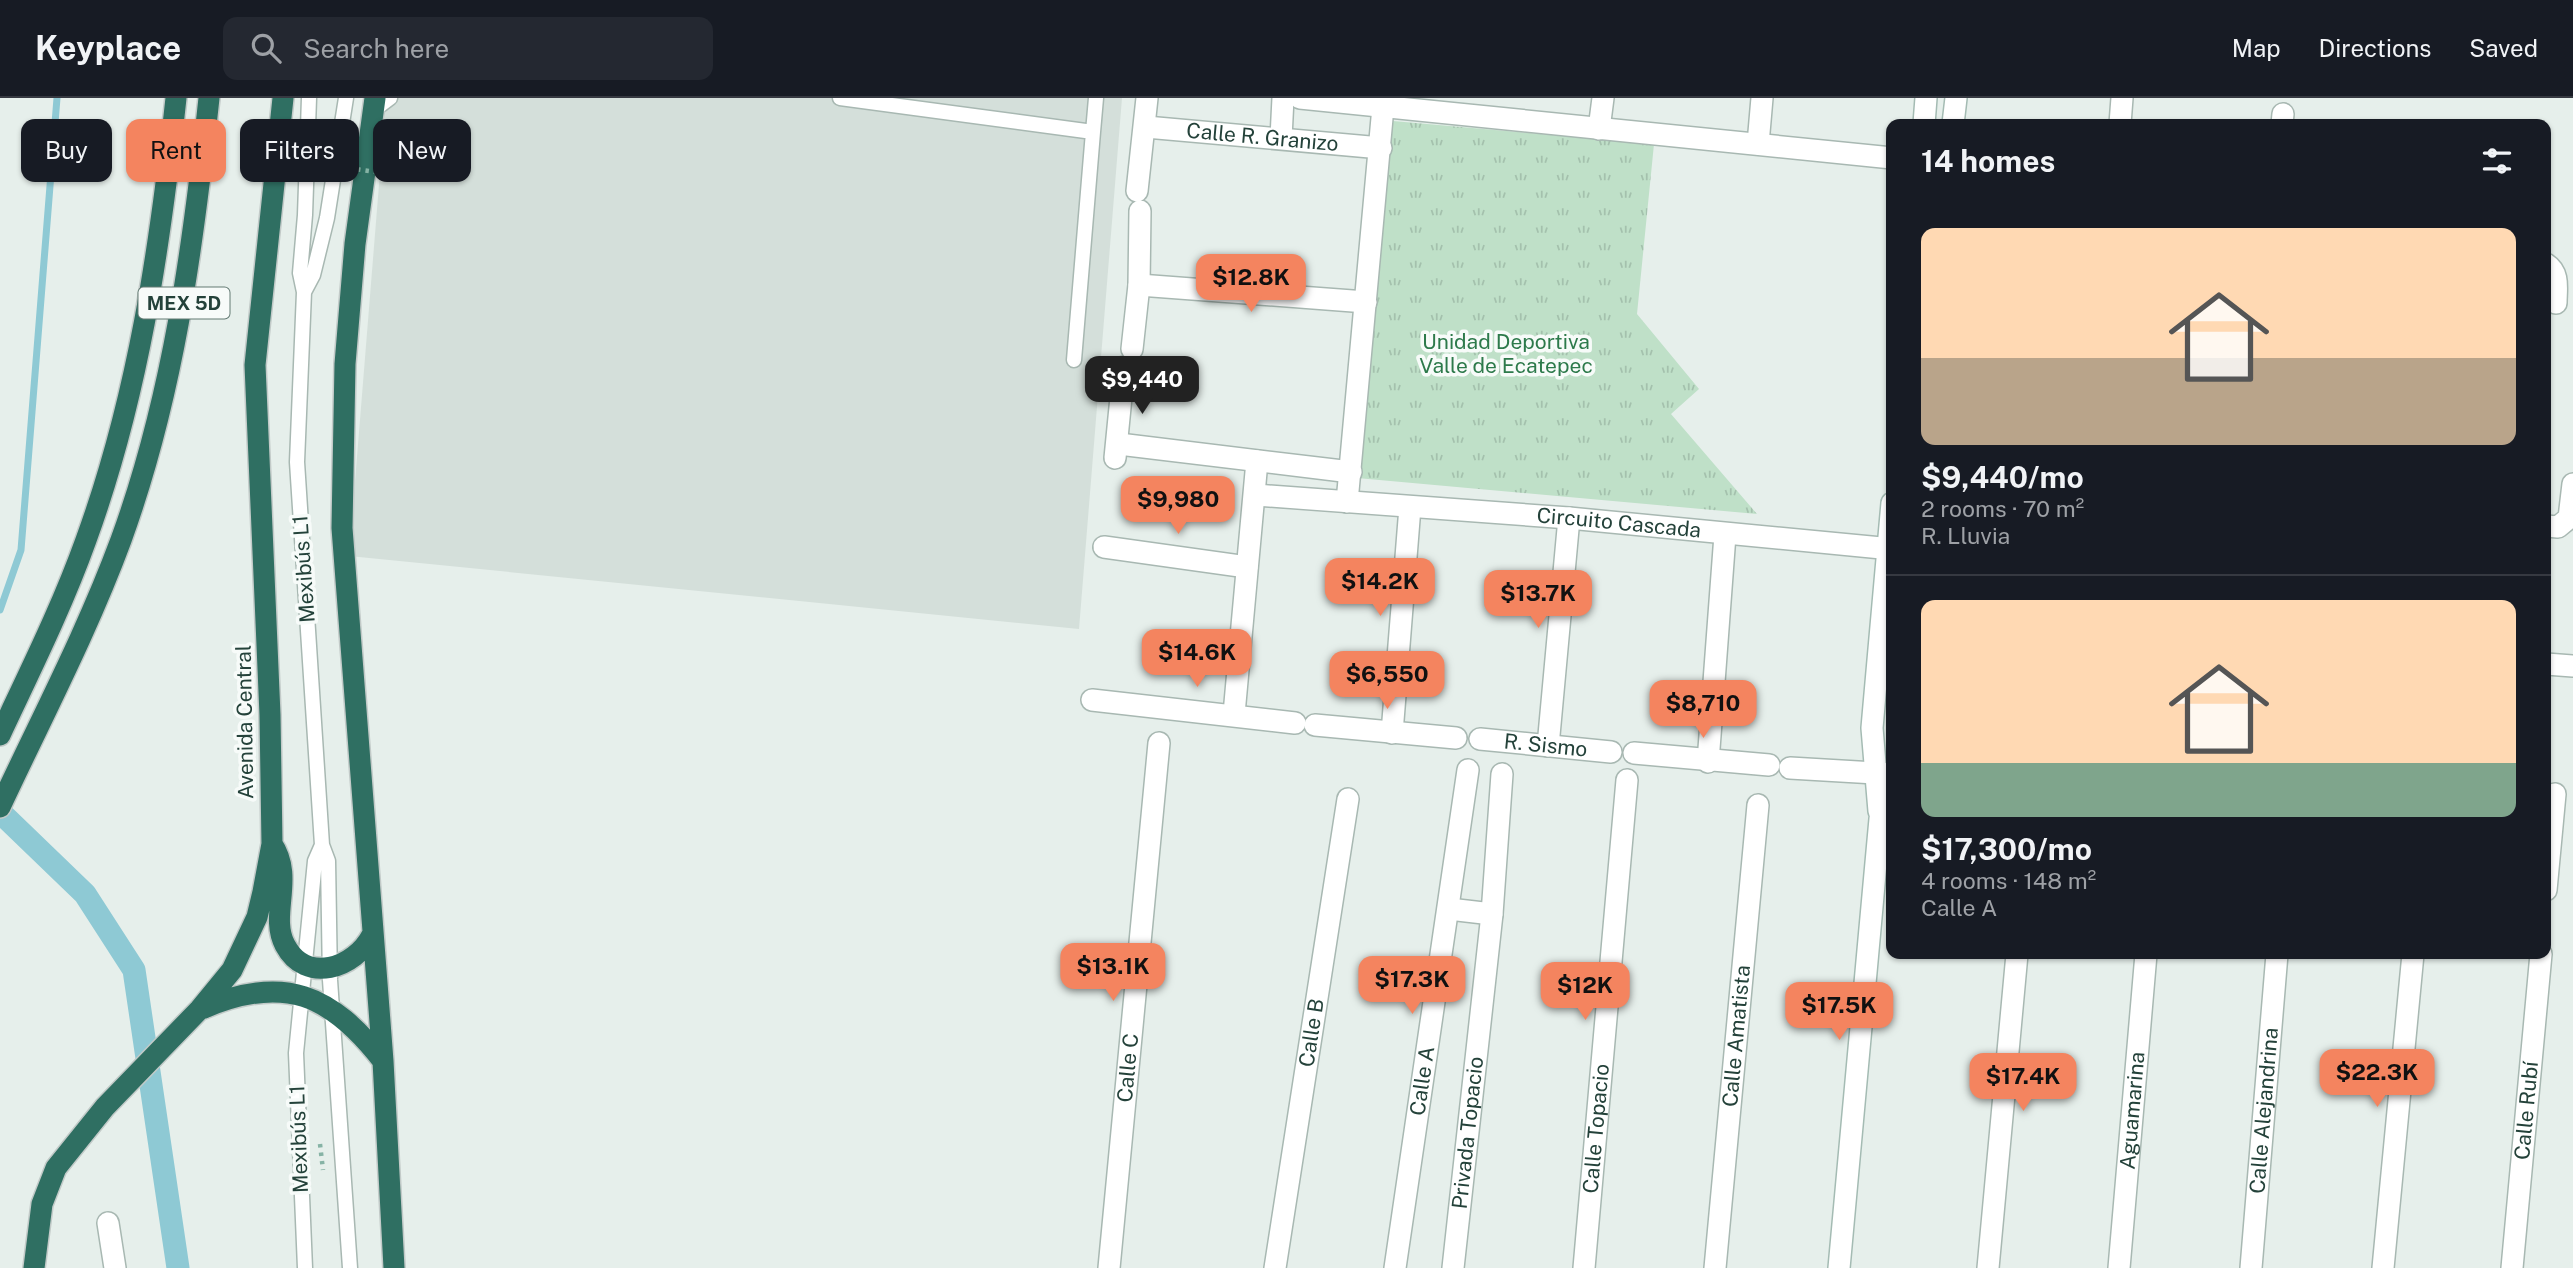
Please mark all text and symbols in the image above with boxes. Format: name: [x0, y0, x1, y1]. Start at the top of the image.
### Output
search box: [223, 17, 713, 80]
text: Keyplace: [35, 29, 181, 67]
icon: search: [247, 29, 285, 67]
text: Search here: [303, 33, 449, 64]
text: Map: [2232, 34, 2281, 62]
text: Directions: [2319, 34, 2431, 62]
text: Saved: [2469, 34, 2538, 62]
street label: Calle R. Granizo: [1185, 118, 1340, 156]
chip: Buy: [21, 119, 112, 182]
chip: Rent: [126, 119, 226, 182]
chip: Filters: [240, 119, 359, 182]
chip: New: [373, 119, 471, 182]
icon: filters: [2478, 142, 2516, 180]
text: 14 homes: [1921, 143, 2055, 179]
pin: $12.8K: [1194, 254, 1308, 314]
text: $12.8K: [1212, 263, 1290, 290]
icon: home: [2156, 274, 2282, 400]
road number: MEX 5D: [138, 288, 230, 318]
park label: Unidad Deportiva Valle de Ecatepec: [1419, 329, 1593, 378]
pin: $9,440: [1085, 356, 1199, 416]
text: $9,440: [1101, 365, 1183, 392]
text: $9,440/mo: [1921, 459, 2084, 495]
pin: $9,980: [1121, 476, 1235, 536]
text: $9,980: [1137, 485, 1219, 512]
text: 2 rooms · 70 m²: [1921, 495, 2084, 522]
street label: Circuito Cascada: [1536, 503, 1702, 543]
street label: Mexibús L1: [287, 514, 320, 624]
text: R. Lluvia: [1921, 522, 2010, 549]
pin: $14.2K: [1323, 559, 1437, 618]
text: $14.2K: [1341, 567, 1419, 594]
pin: $13.7K: [1481, 570, 1595, 630]
text: $13.7K: [1500, 579, 1576, 606]
pin: $14.6K: [1140, 630, 1254, 689]
text: $14.6K: [1158, 638, 1236, 665]
street label: Avenida Central: [231, 645, 258, 799]
icon: home: [2156, 646, 2282, 772]
pin: $6,550: [1330, 652, 1444, 711]
text: $6,550: [1345, 660, 1429, 687]
pin: $8,710: [1646, 680, 1760, 740]
text: $8,710: [1666, 689, 1740, 716]
street label: R. Sismo: [1503, 728, 1589, 762]
text: $17,300/mo: [1921, 831, 2092, 867]
text: 4 rooms · 148 m²: [1921, 867, 2096, 894]
text: Calle A: [1921, 894, 1997, 921]
pin: $13.1K: [1056, 944, 1170, 1003]
text: $13.1K: [1076, 952, 1150, 979]
pin: $17.3K: [1355, 956, 1469, 1016]
pin: $12K: [1544, 962, 1626, 1022]
street label: Calle Amatista: [1717, 964, 1755, 1108]
text: $17.3K: [1374, 965, 1450, 992]
text: $12K: [1557, 971, 1613, 998]
pin: $17.5K: [1782, 982, 1896, 1042]
text: $17.5K: [1801, 991, 1877, 1018]
street label: Calle B: [1293, 997, 1329, 1069]
street label: Calle Alejandrina: [2244, 1026, 2283, 1195]
street label: Calle C: [1112, 1032, 1143, 1103]
street label: Calle A: [1404, 1045, 1439, 1117]
pin: $22.3K: [2320, 1049, 2434, 1109]
street label: Aguamarina: [2115, 1051, 2150, 1170]
pin: $17.4K: [1966, 1054, 2080, 1113]
street label: Privada Topacio: [1447, 1055, 1488, 1210]
text: $22.3K: [2336, 1058, 2418, 1085]
street label: Calle Rubí: [2509, 1059, 2543, 1161]
text: $17.4K: [1986, 1062, 2060, 1089]
street label: Calle Topacio: [1578, 1063, 1614, 1194]
street label: Mexibús L1: [284, 1085, 313, 1193]

